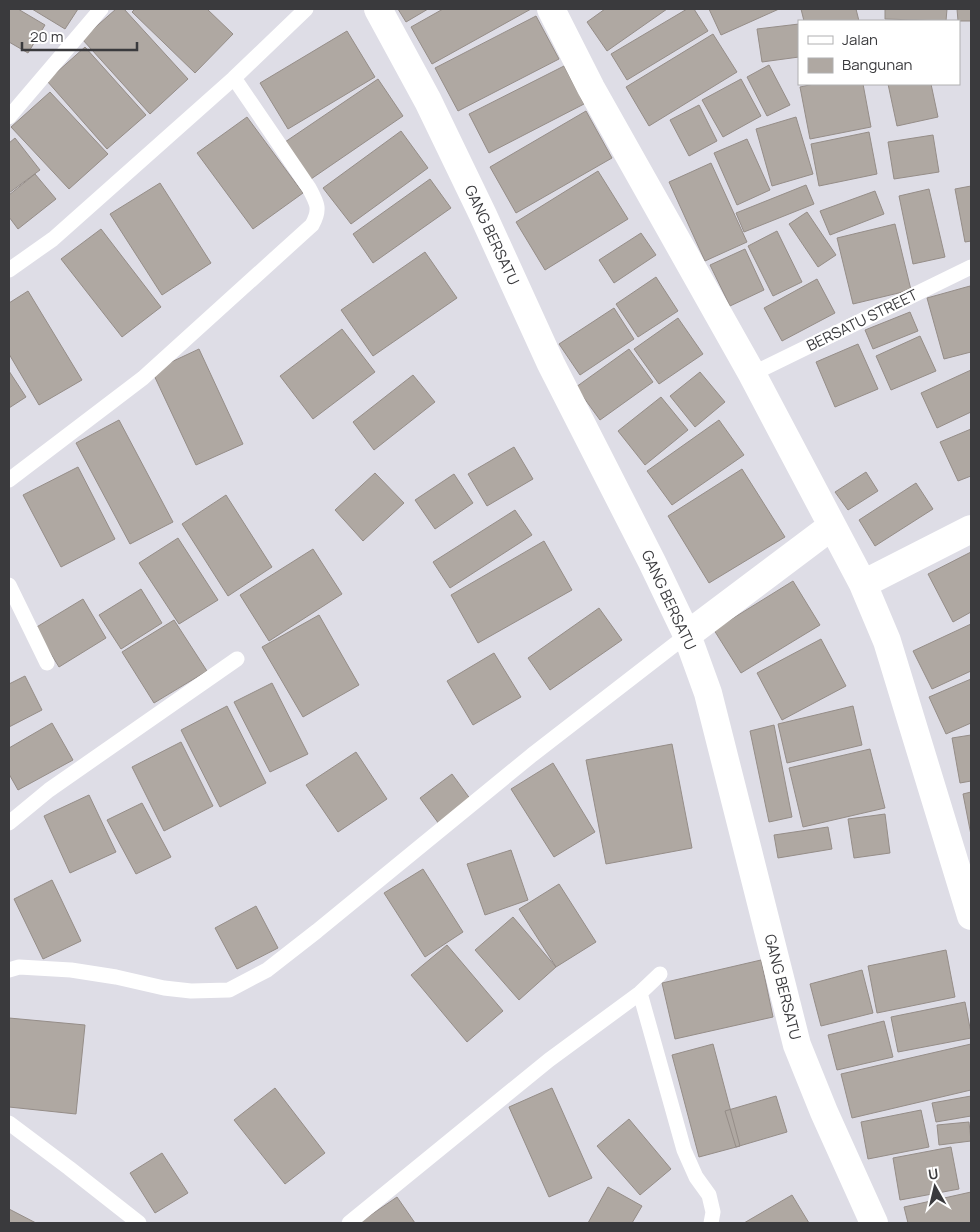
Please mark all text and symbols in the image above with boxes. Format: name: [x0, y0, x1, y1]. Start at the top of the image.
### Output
scale bar: [22, 20, 138, 52]
legend: [798, 20, 960, 85]
text: 20 m: [30, 26, 63, 47]
text: Jalan: [842, 29, 878, 50]
text: Bangunan: [842, 54, 912, 75]
street label: GANG BERSATU: [460, 182, 524, 288]
street label: BERSATU STREET: [803, 284, 921, 356]
street label: GANG BERSATU: [637, 547, 701, 653]
street label: GANG BERSATU: [760, 932, 806, 1042]
north arrow: [910, 1162, 960, 1212]
text: U: [927, 1164, 939, 1184]

